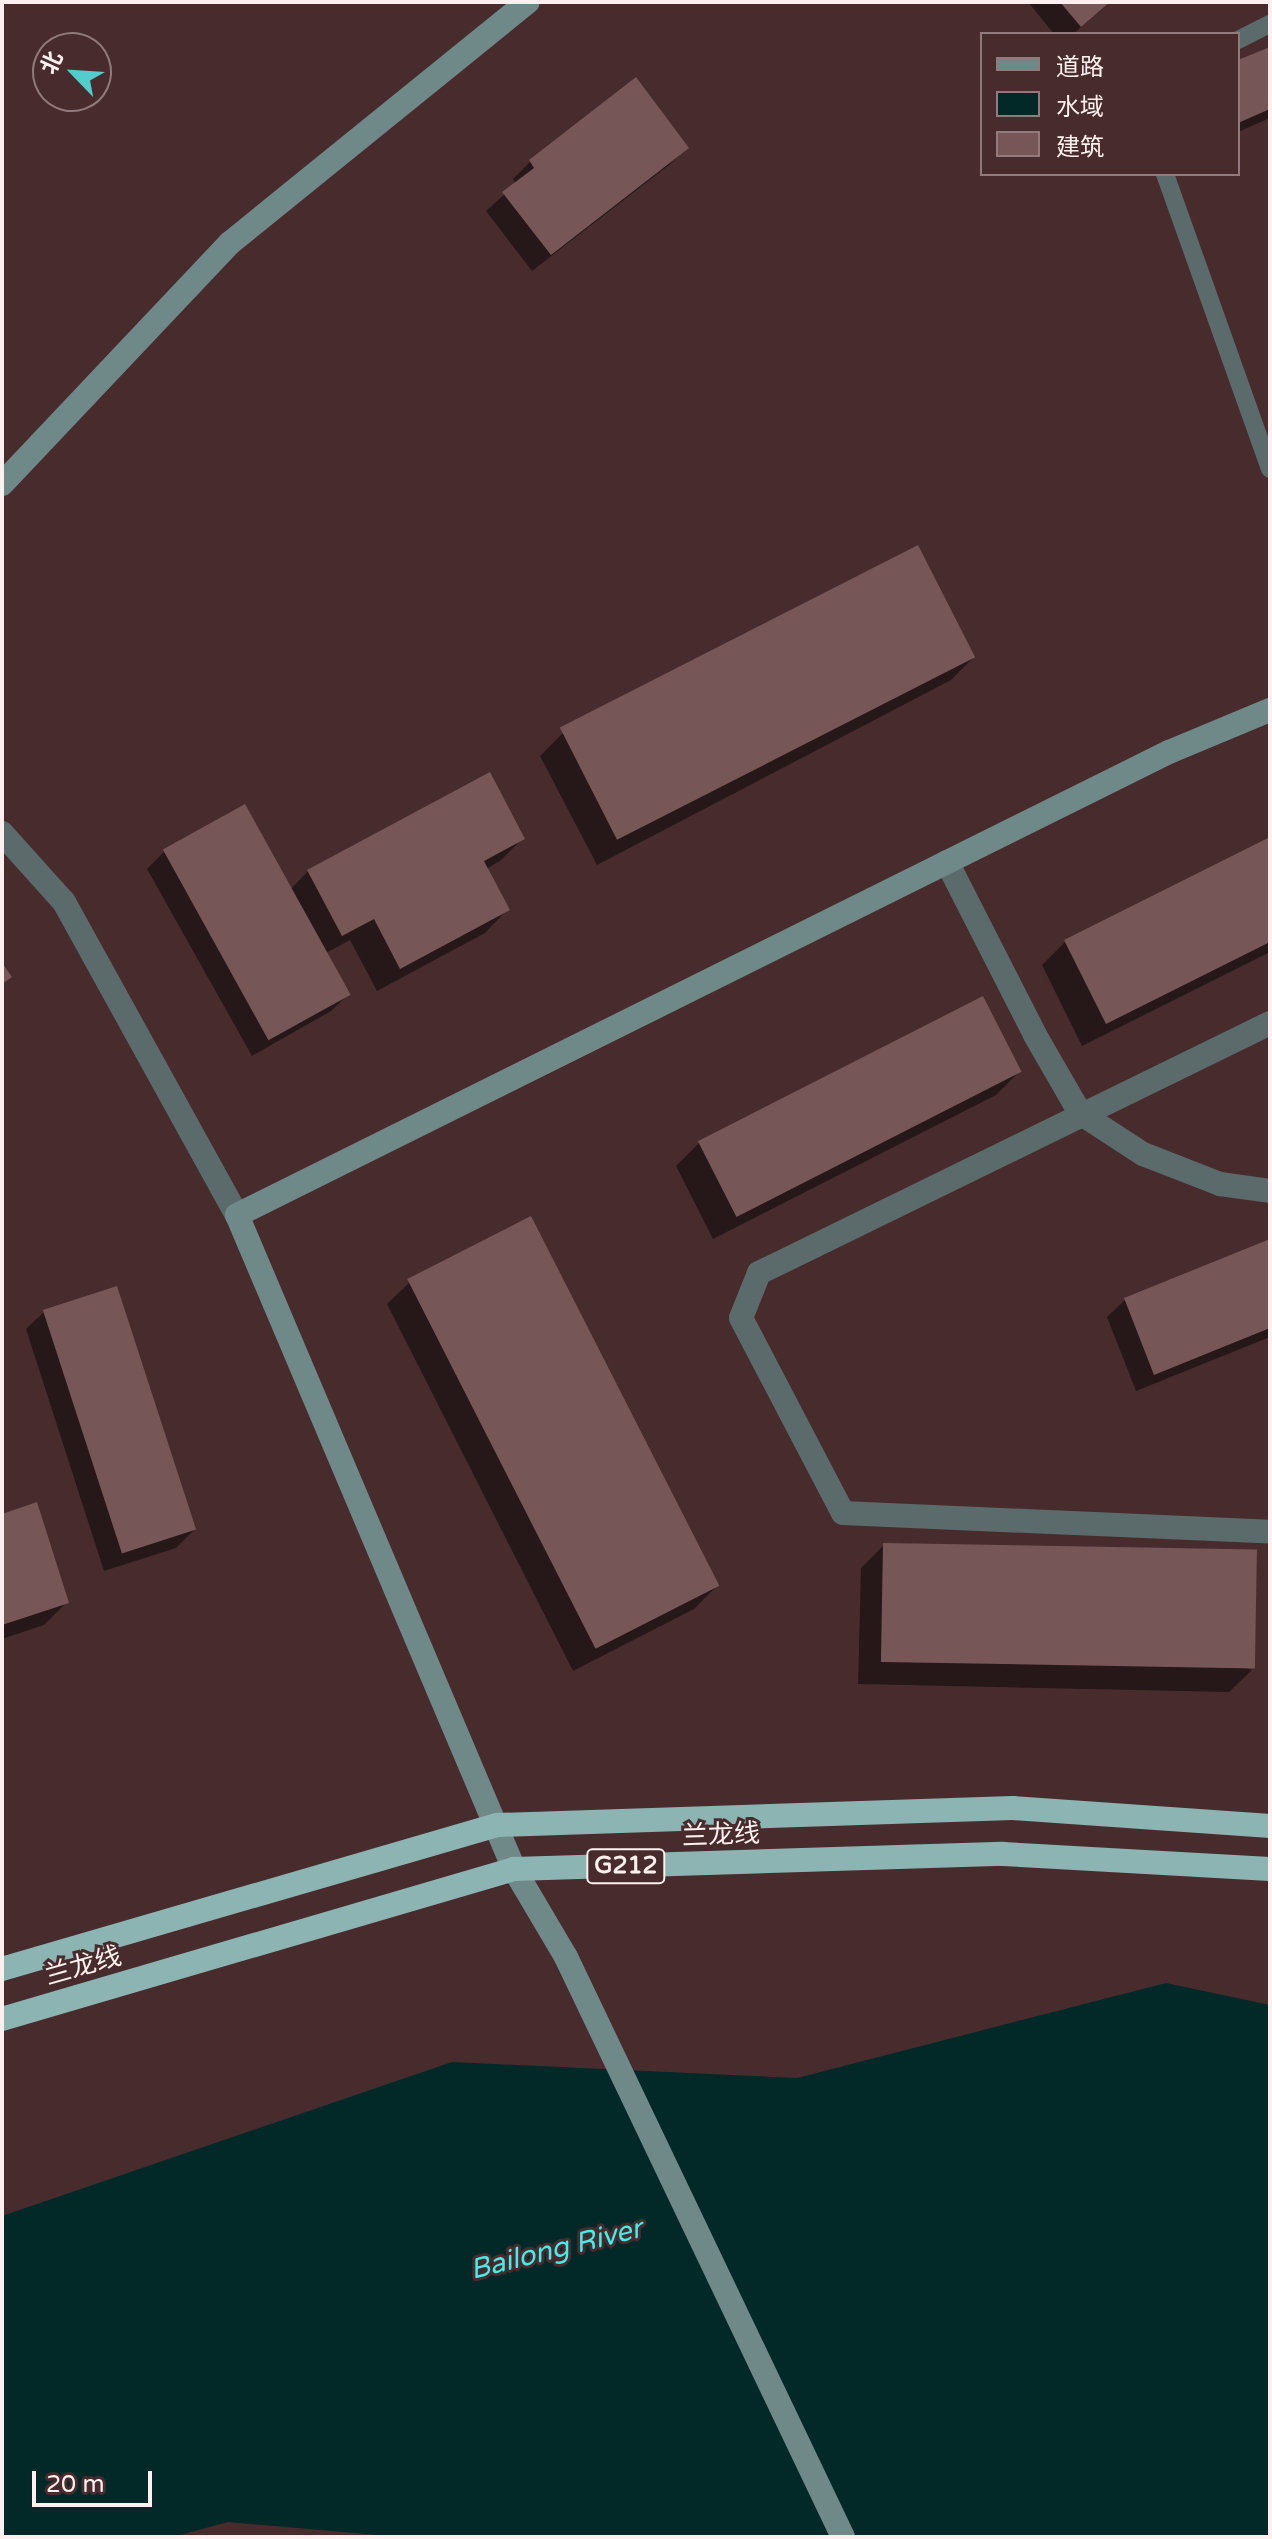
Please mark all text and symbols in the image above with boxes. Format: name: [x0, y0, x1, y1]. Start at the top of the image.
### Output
north arrow: [32, 32, 112, 112]
legend: [980, 32, 1240, 176]
text: 北: [36, 47, 68, 78]
text: 道路: [1056, 53, 1104, 82]
text: 水域: [1056, 93, 1104, 122]
text: 建筑: [1056, 133, 1104, 162]
street label: 兰龙线: [681, 1818, 761, 1852]
road number: G212: [586, 1846, 666, 1886]
street label: 兰龙线: [41, 1940, 125, 1992]
water label: Bailong River: [466, 2211, 646, 2287]
scale bar: [36, 2455, 156, 2505]
text: 20 m: [46, 2470, 104, 2499]

